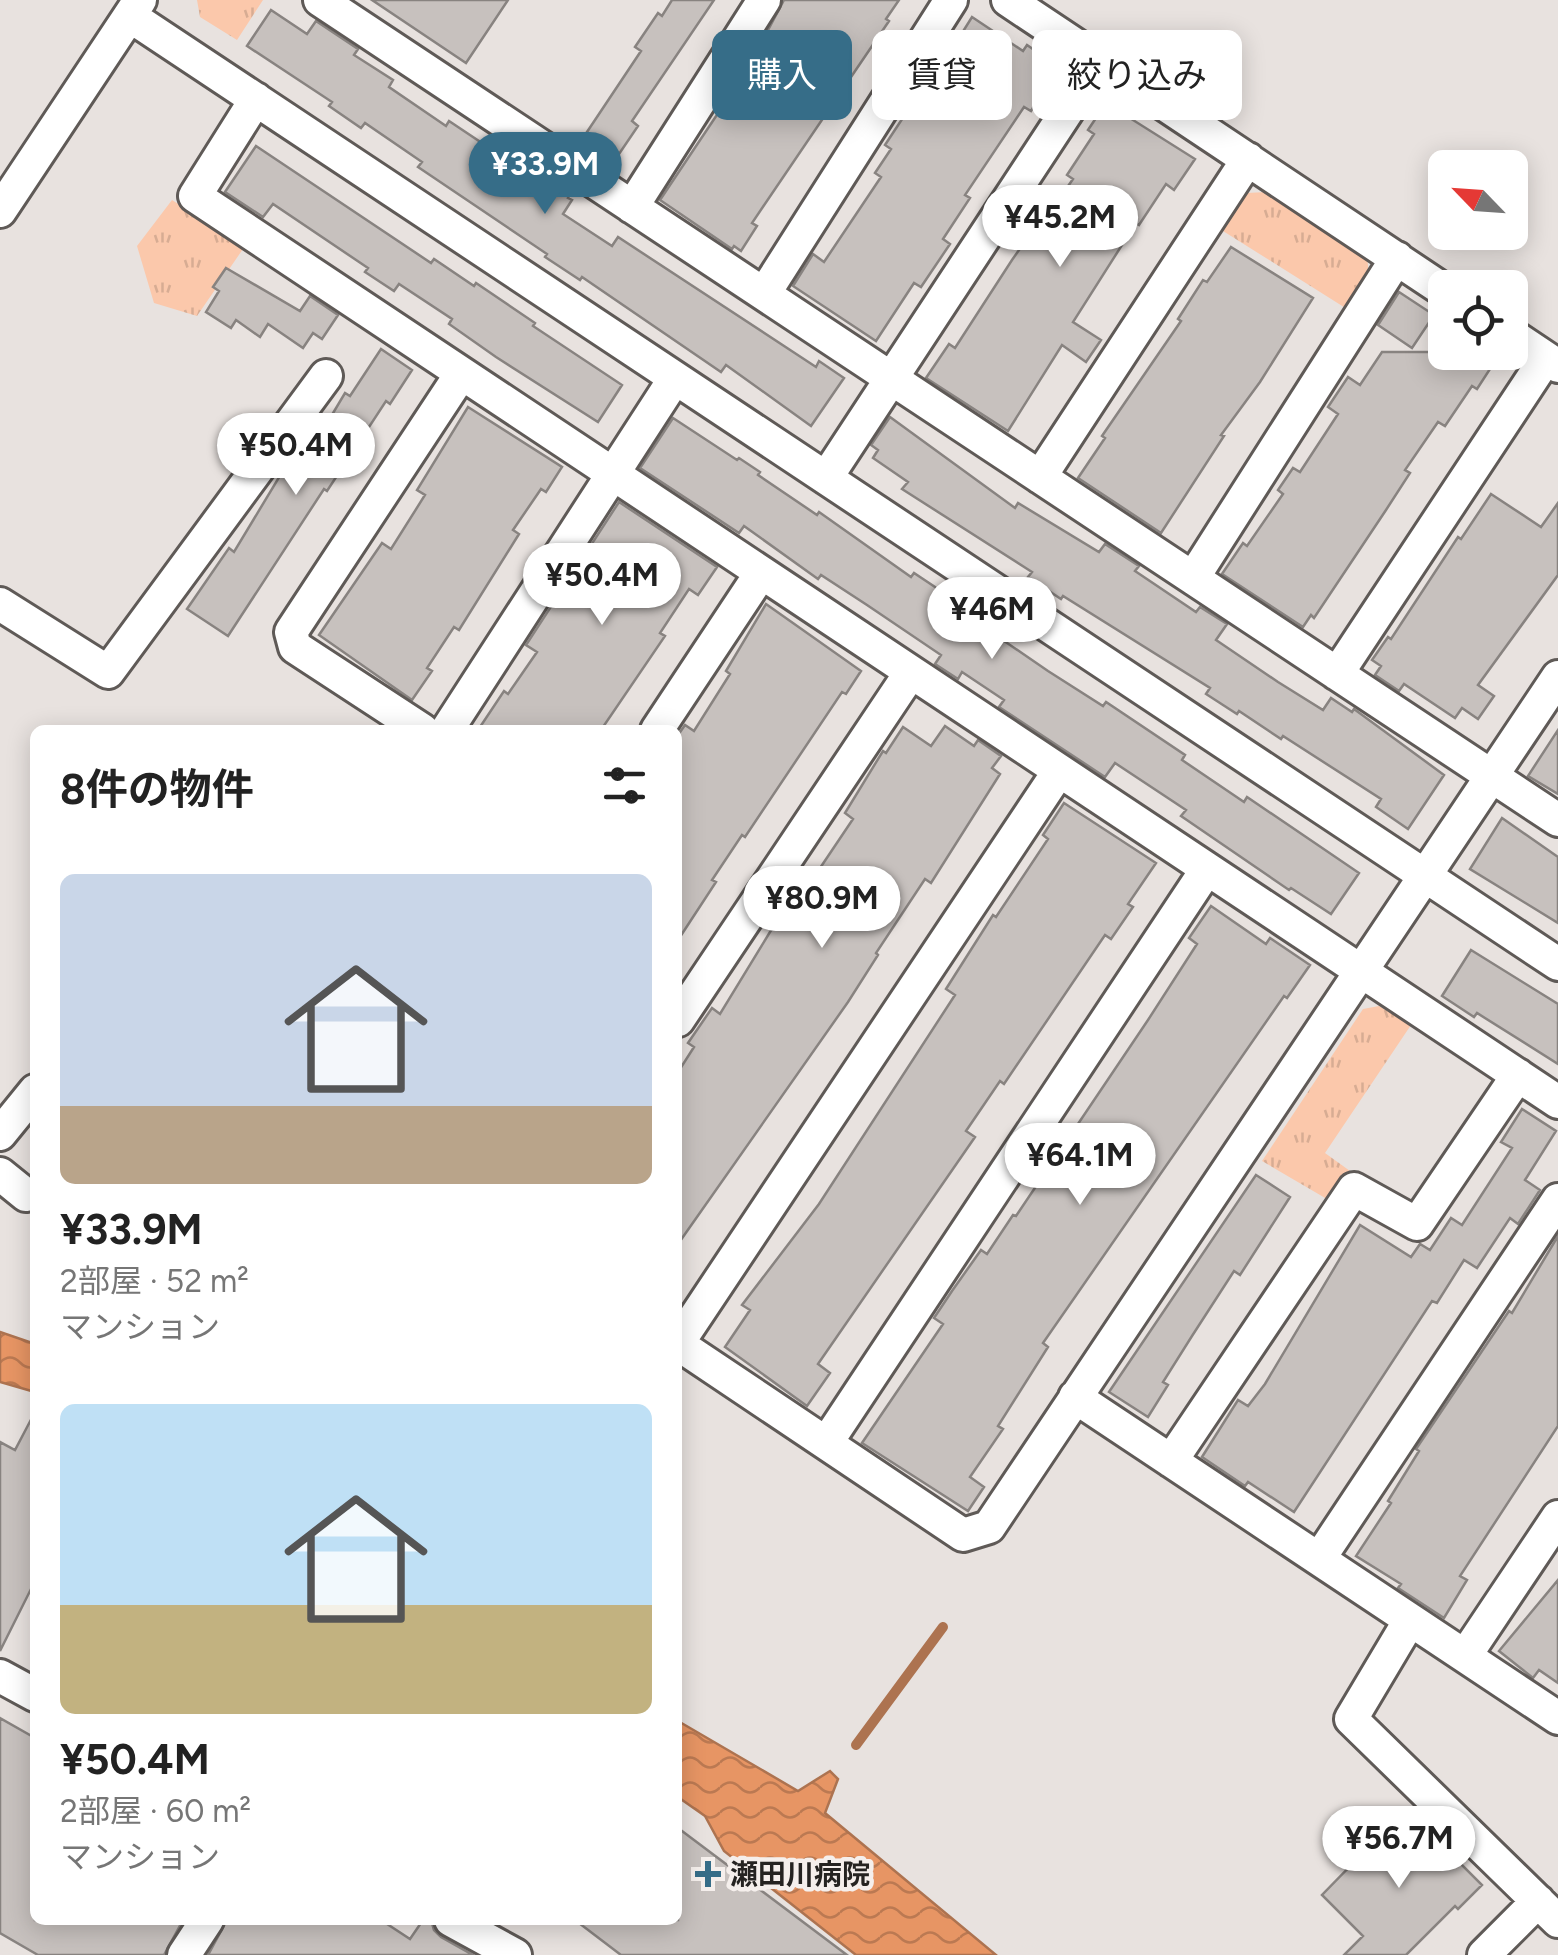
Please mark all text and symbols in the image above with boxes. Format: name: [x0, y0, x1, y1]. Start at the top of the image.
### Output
chip: 購入: [712, 30, 852, 120]
chip: 賃貸: [872, 30, 1012, 120]
chip: 絞り込み: [1032, 30, 1242, 120]
pin: ¥33.9M: [464, 132, 626, 217]
text: ¥33.9M: [491, 145, 599, 183]
north arrow: [1428, 150, 1528, 250]
map controls: [1428, 150, 1528, 370]
pin: ¥45.2M: [979, 185, 1141, 270]
text: ¥45.2M: [1004, 198, 1116, 236]
button: locate: [1428, 270, 1528, 370]
pin: ¥50.4M: [215, 413, 377, 498]
text: ¥50.4M: [239, 426, 353, 464]
pin: ¥50.4M: [521, 543, 683, 628]
text: ¥50.4M: [545, 556, 659, 594]
pin: ¥46M: [933, 577, 1051, 662]
text: ¥46M: [949, 590, 1035, 628]
icon: filters: [597, 758, 652, 813]
text: 8件の物件: [60, 764, 254, 815]
pin: ¥80.9M: [741, 866, 903, 951]
text: ¥80.9M: [765, 879, 879, 917]
icon: home: [266, 939, 446, 1119]
pin: ¥64.1M: [999, 1123, 1161, 1208]
text: ¥64.1M: [1027, 1136, 1133, 1174]
text: ¥33.9M: [60, 1204, 203, 1255]
text: 2部屋 · 52 m²: [60, 1262, 249, 1300]
text: マンション: [60, 1308, 220, 1346]
icon: home: [266, 1469, 446, 1649]
text: ¥50.4M: [60, 1734, 210, 1785]
text: 2部屋 · 60 m²: [60, 1792, 251, 1830]
pin: ¥56.7M: [1318, 1806, 1480, 1891]
text: ¥56.7M: [1344, 1819, 1454, 1857]
text: マンション: [60, 1838, 220, 1876]
place label: 瀬田川病院: [730, 1857, 870, 1891]
marker: 瀬田川病院: [695, 1861, 721, 1887]

